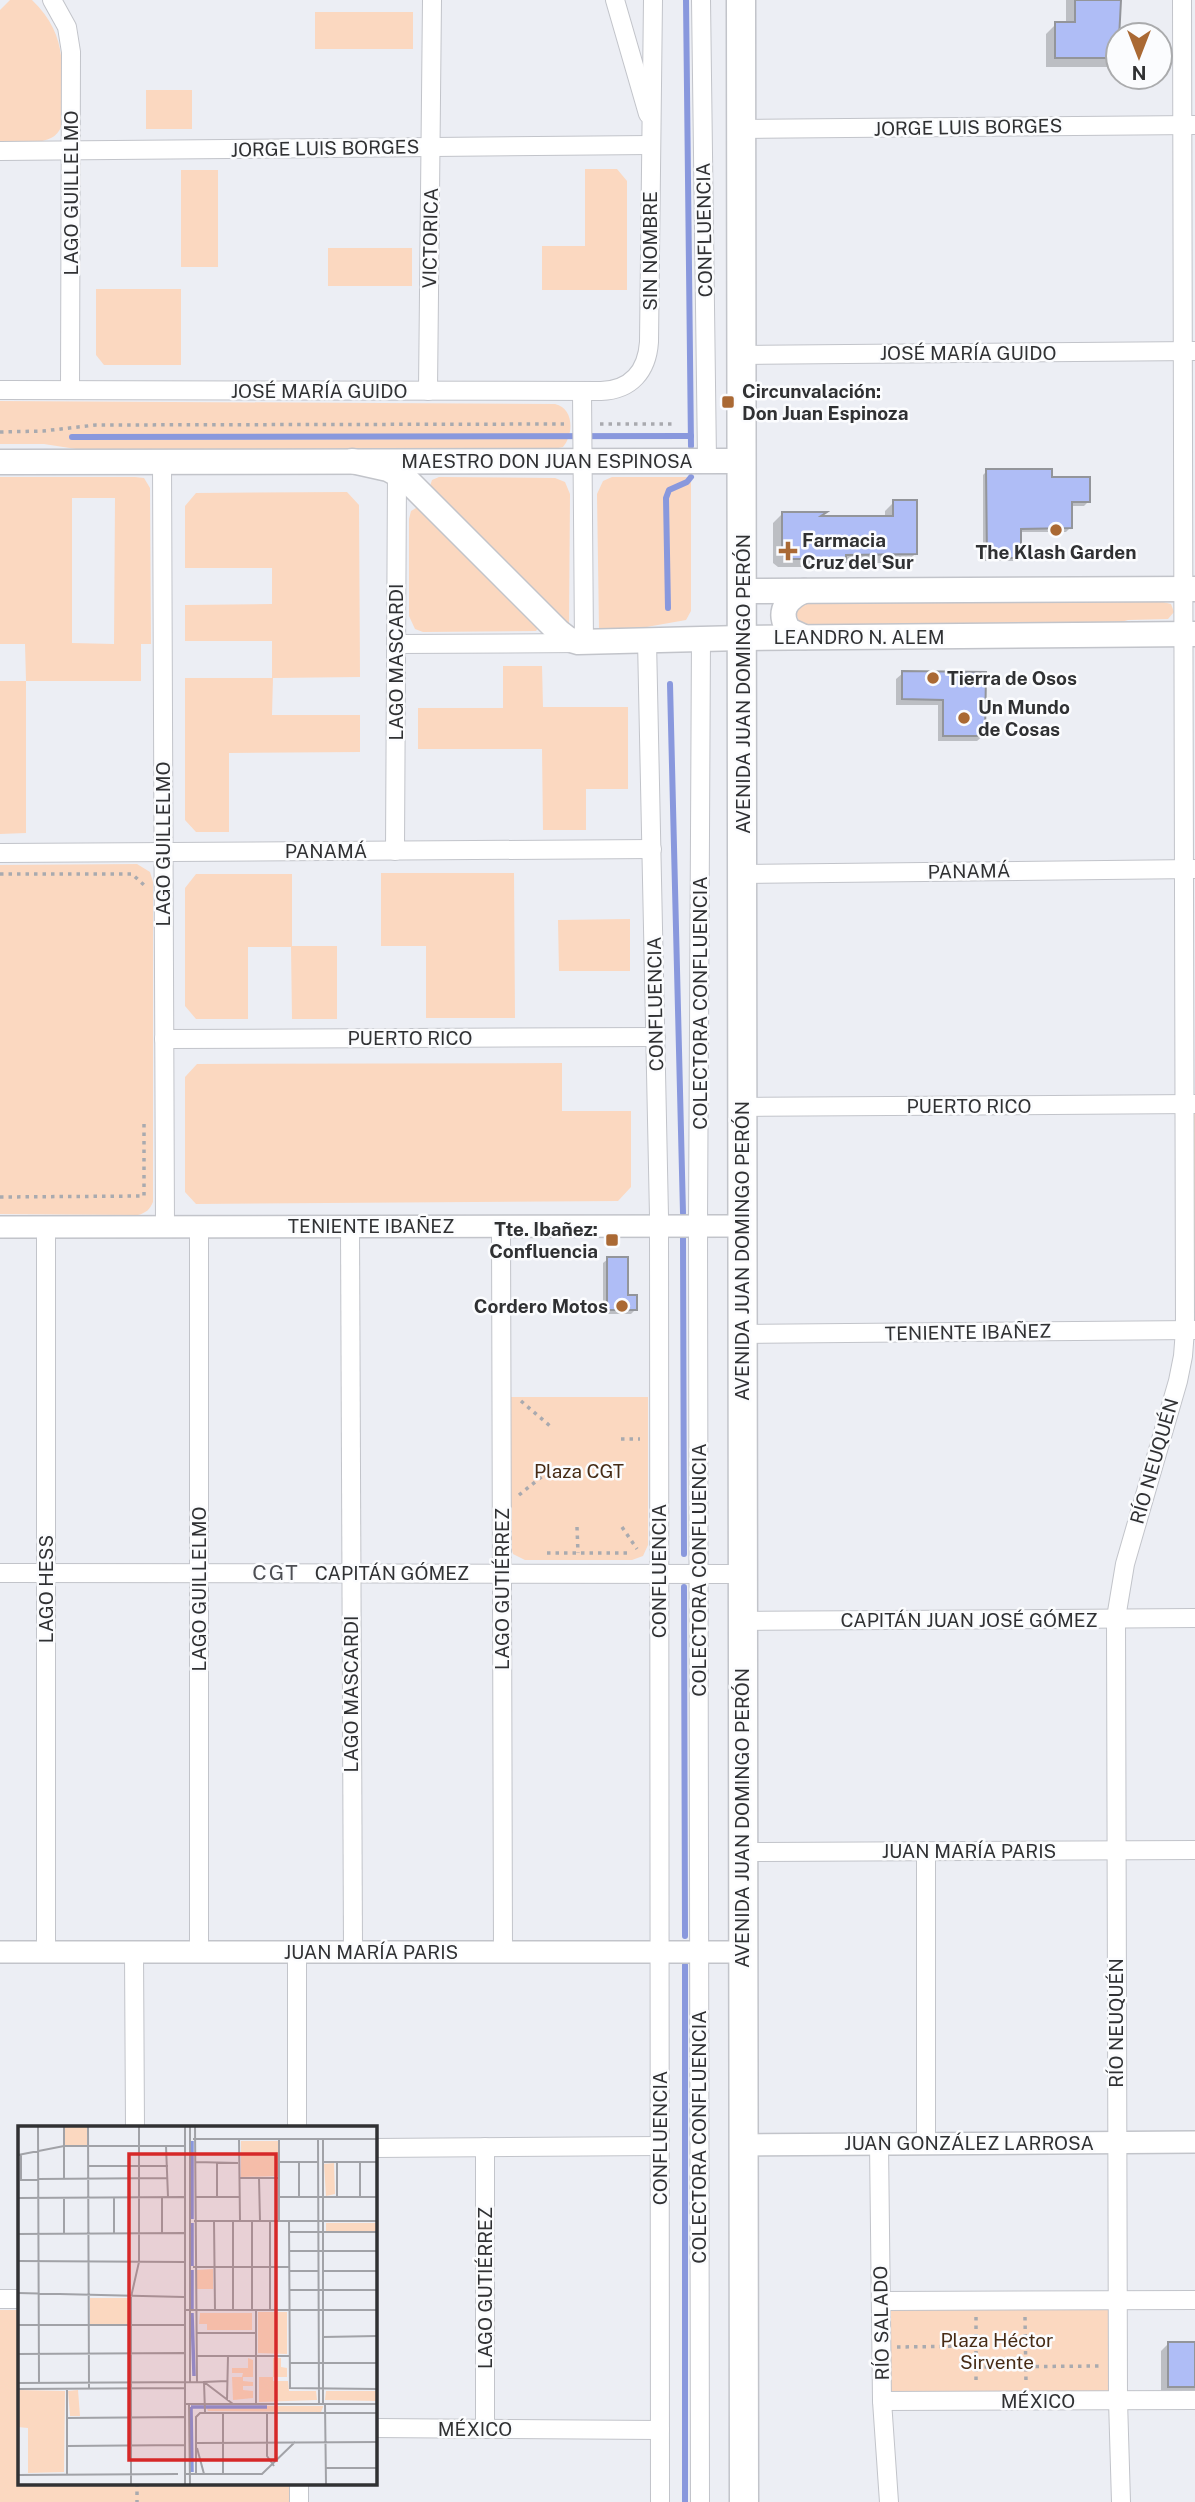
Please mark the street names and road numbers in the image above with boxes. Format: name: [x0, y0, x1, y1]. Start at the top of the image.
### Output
street label: LAGO GUILLELMO: [60, 111, 82, 275]
street label: JORGE LUIS BORGES: [873, 114, 1063, 140]
street label: JORGE LUIS BORGES: [230, 135, 420, 161]
street label: CONFLUENCIA: [692, 162, 716, 298]
street label: VICTORICA: [418, 188, 442, 288]
street label: SIN NOMBRE: [639, 191, 661, 311]
street label: JOSÉ MARÍA GUIDO: [880, 342, 1056, 364]
street label: JOSÉ MARÍA GUIDO: [231, 380, 407, 402]
street label: MAESTRO DON JUAN ESPINOSA: [401, 450, 693, 472]
street label: AVENIDA JUAN DOMINGO PERÓN: [732, 534, 754, 834]
street label: LAGO MASCARDI: [385, 584, 407, 740]
street label: LEANDRO N. ALEM: [773, 626, 945, 648]
street label: LAGO GUILLELMO: [152, 762, 174, 926]
street label: PANAMÁ: [285, 840, 367, 862]
street label: PANAMÁ: [928, 859, 1010, 883]
street label: COLECTORA CONFLUENCIA: [689, 876, 711, 1130]
street label: CONFLUENCIA: [643, 936, 667, 1072]
street label: PUERTO RICO: [348, 1027, 472, 1049]
street label: PUERTO RICO: [907, 1095, 1031, 1117]
street label: AVENIDA JUAN DOMINGO PERÓN: [731, 1101, 753, 1401]
street label: TENIENTE IBAÑEZ: [288, 1215, 454, 1237]
street label: TENIENTE IBAÑEZ: [885, 1320, 1051, 1344]
street label: RÍO NEUQUÉN: [1126, 1396, 1182, 1526]
street label: COLECTORA CONFLUENCIA: [688, 1443, 710, 1697]
street label: CONFLUENCIA: [648, 1504, 670, 1638]
street label: LAGO GUILLELMO: [188, 1507, 210, 1671]
street label: LAGO GUTIÉRREZ: [491, 1508, 513, 1670]
street label: LAGO HESS: [35, 1535, 57, 1643]
street label: CAPITÁN GÓMEZ: [315, 1562, 469, 1584]
street label: CAPITÁN JUAN JOSÉ GÓMEZ: [840, 1609, 1098, 1631]
street label: LAGO MASCARDI: [340, 1616, 362, 1772]
street label: AVENIDA JUAN DOMINGO PERÓN: [731, 1668, 753, 1968]
street label: JUAN MARÍA PARIS: [882, 1840, 1056, 1862]
street label: JUAN MARÍA PARIS: [284, 1941, 458, 1963]
street label: RÍO NEUQUÉN: [1105, 1958, 1127, 2088]
street label: COLECTORA CONFLUENCIA: [688, 2010, 710, 2264]
street label: CONFLUENCIA: [649, 2071, 671, 2205]
street label: JUAN GONZÁLEZ LARROSA: [844, 2132, 1094, 2154]
street label: LAGO GUTIÉRREZ: [474, 2207, 496, 2369]
street label: RÍO SALADO: [869, 2266, 893, 2380]
street label: MÉXICO: [1001, 2390, 1075, 2412]
street label: MÉXICO: [438, 2418, 512, 2440]

